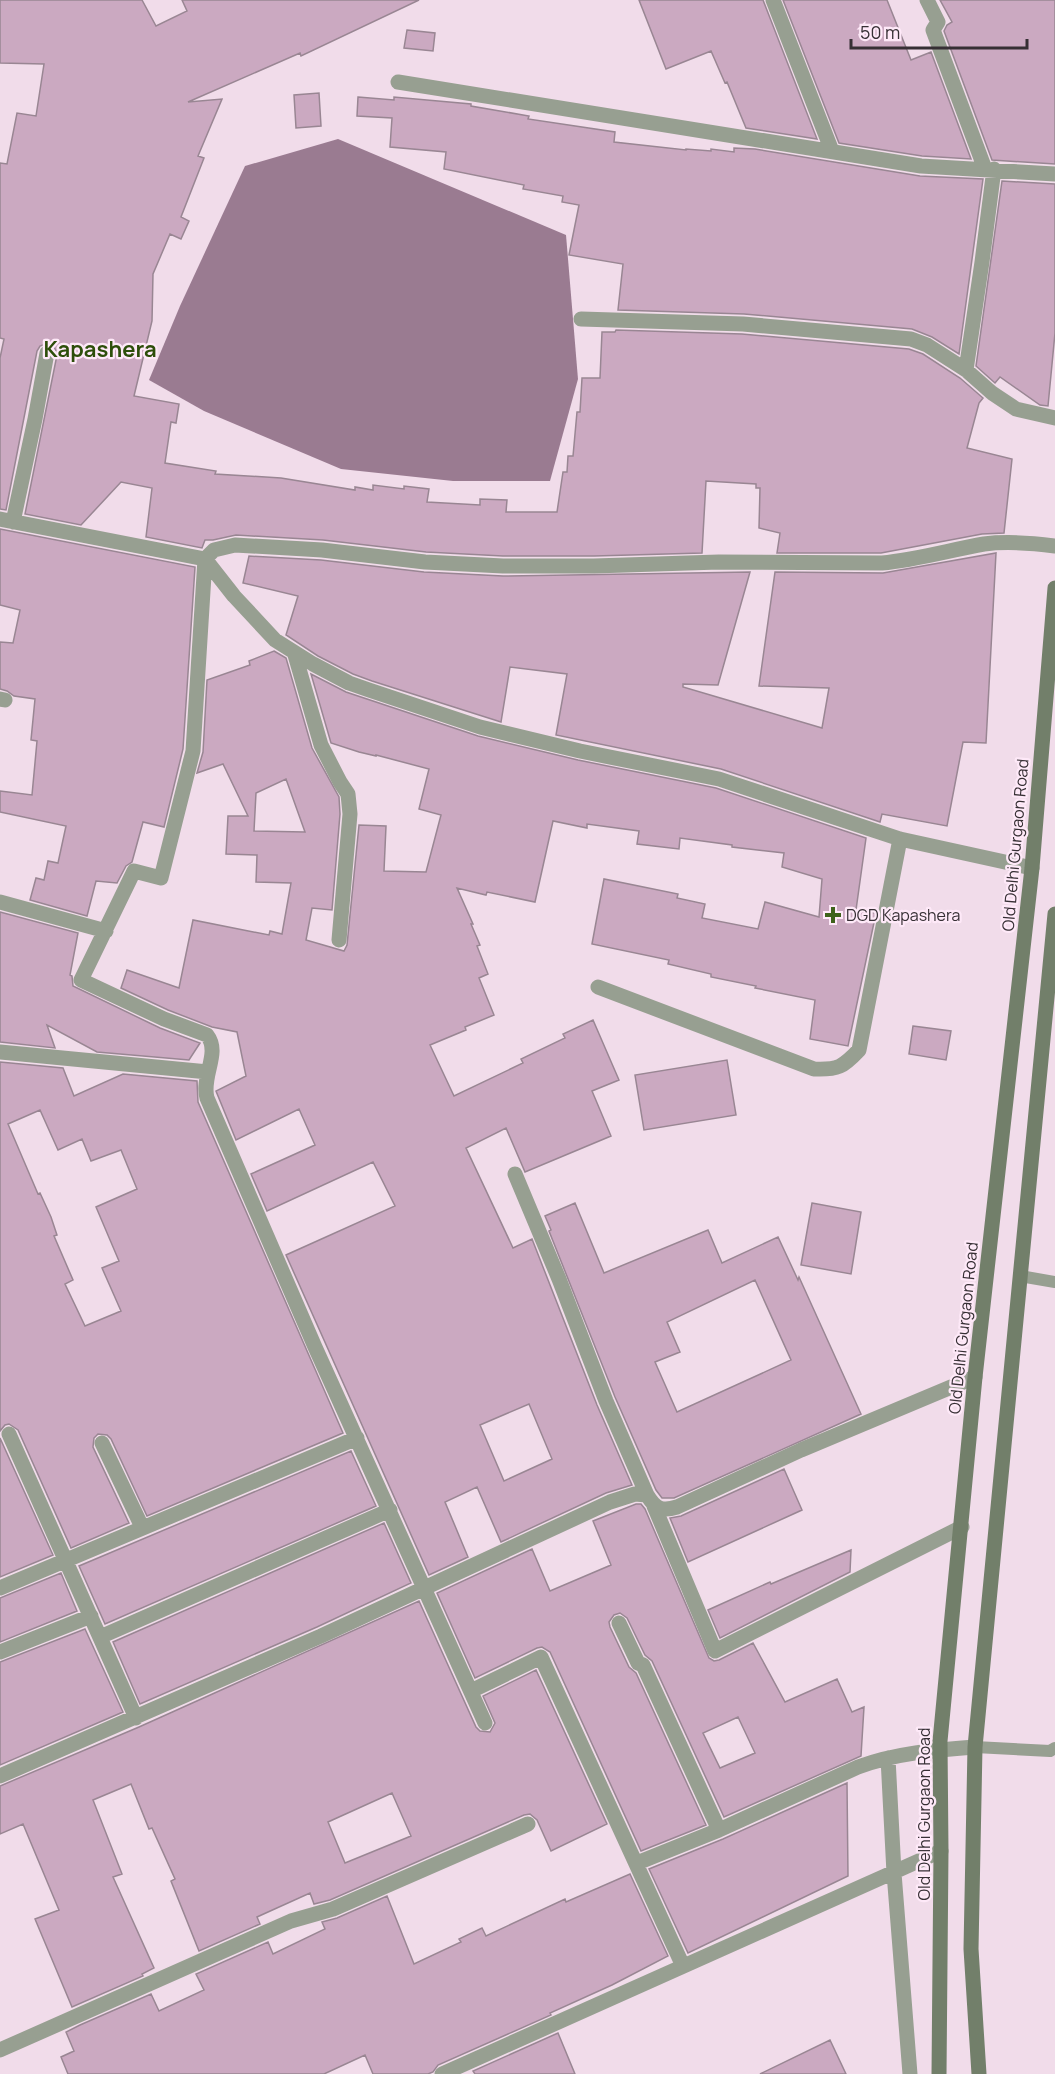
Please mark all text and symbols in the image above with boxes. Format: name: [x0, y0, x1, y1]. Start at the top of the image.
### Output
scale bar: [851, 12, 1026, 50]
text: 50 m: [860, 20, 900, 44]
district label: Kapashera: [43, 334, 157, 364]
street label: Old Delhi Gurgaon Road: [997, 758, 1033, 932]
place label: DGD Kapashera: [846, 904, 960, 926]
marker: DGD Kapashera: [824, 906, 842, 924]
street label: Old Delhi Gurgaon Road: [943, 1241, 983, 1415]
street label: Old Delhi Gurgaon Road: [913, 1728, 935, 1900]

